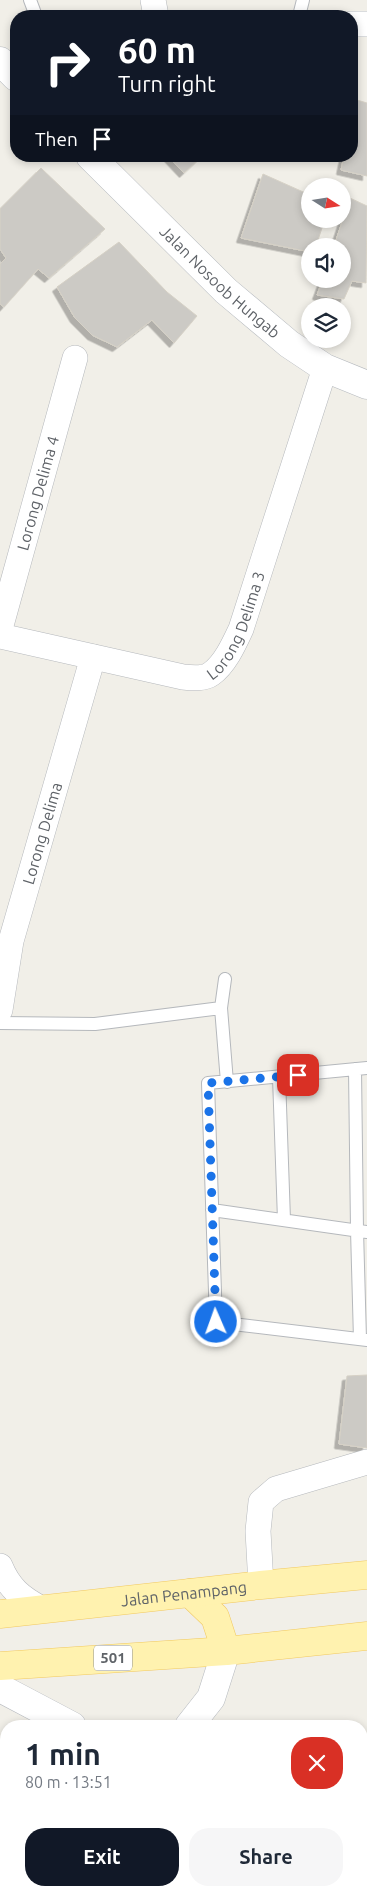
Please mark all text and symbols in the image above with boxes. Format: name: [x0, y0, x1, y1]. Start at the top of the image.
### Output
icon: right: [35, 30, 100, 95]
text: 60 m: [118, 30, 196, 70]
text: Turn right: [118, 71, 216, 96]
icon: arrive: [88, 125, 116, 153]
text: Then: [35, 128, 78, 150]
north arrow: [301, 178, 351, 228]
map controls: [301, 178, 351, 348]
street label: Jalan Nosoob Hungab: [156, 222, 284, 342]
button: sound: [301, 238, 351, 288]
button: layers: [301, 298, 351, 348]
street label: Lorong Delima 4: [13, 434, 62, 552]
street label: Lorong Delima 3: [203, 569, 268, 683]
street label: Lorong Delima: [19, 780, 65, 886]
pin: [277, 1054, 319, 1096]
icon: arrive: [284, 1061, 312, 1089]
position arrow: [189, 1295, 241, 1347]
street label: Jalan Penampang: [120, 1578, 248, 1610]
road number: 501: [94, 1646, 132, 1670]
text: 1 min: [25, 1737, 101, 1771]
button: close: [291, 1737, 343, 1789]
text: 80 m · 13:51: [25, 1773, 112, 1791]
button: Exit: [25, 1828, 179, 1886]
button: Share: [189, 1828, 343, 1886]

